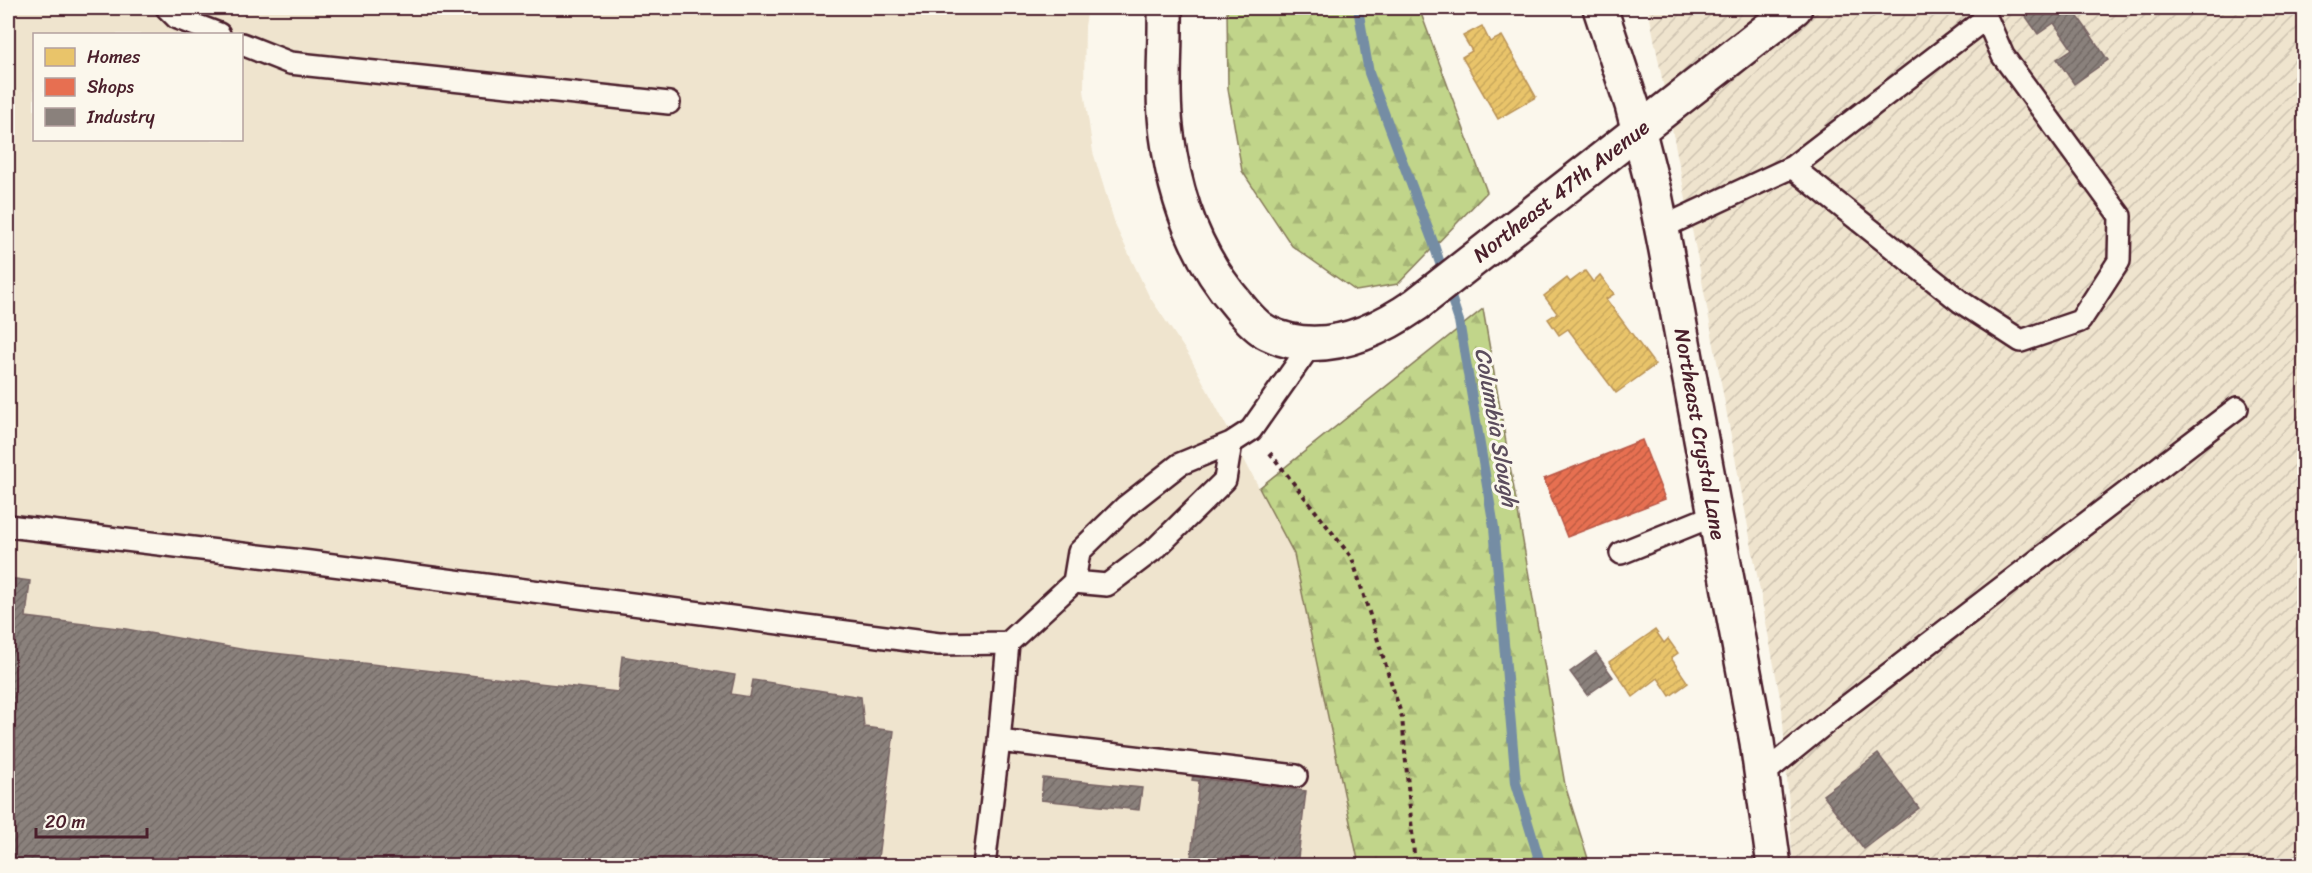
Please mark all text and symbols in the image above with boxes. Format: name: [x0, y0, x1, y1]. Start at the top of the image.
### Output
legend: [33, 33, 243, 141]
text: Homes: [87, 41, 141, 73]
text: Shops: [87, 71, 134, 103]
text: Industry: [86, 101, 156, 133]
street label: Northeast 47th Avenue: [1464, 109, 1658, 273]
street label: Northeast Crystal Lane: [1663, 325, 1737, 543]
water label: Columbia Slough: [1463, 345, 1530, 512]
scale bar: [36, 801, 147, 839]
text: 20 m: [45, 806, 85, 838]

